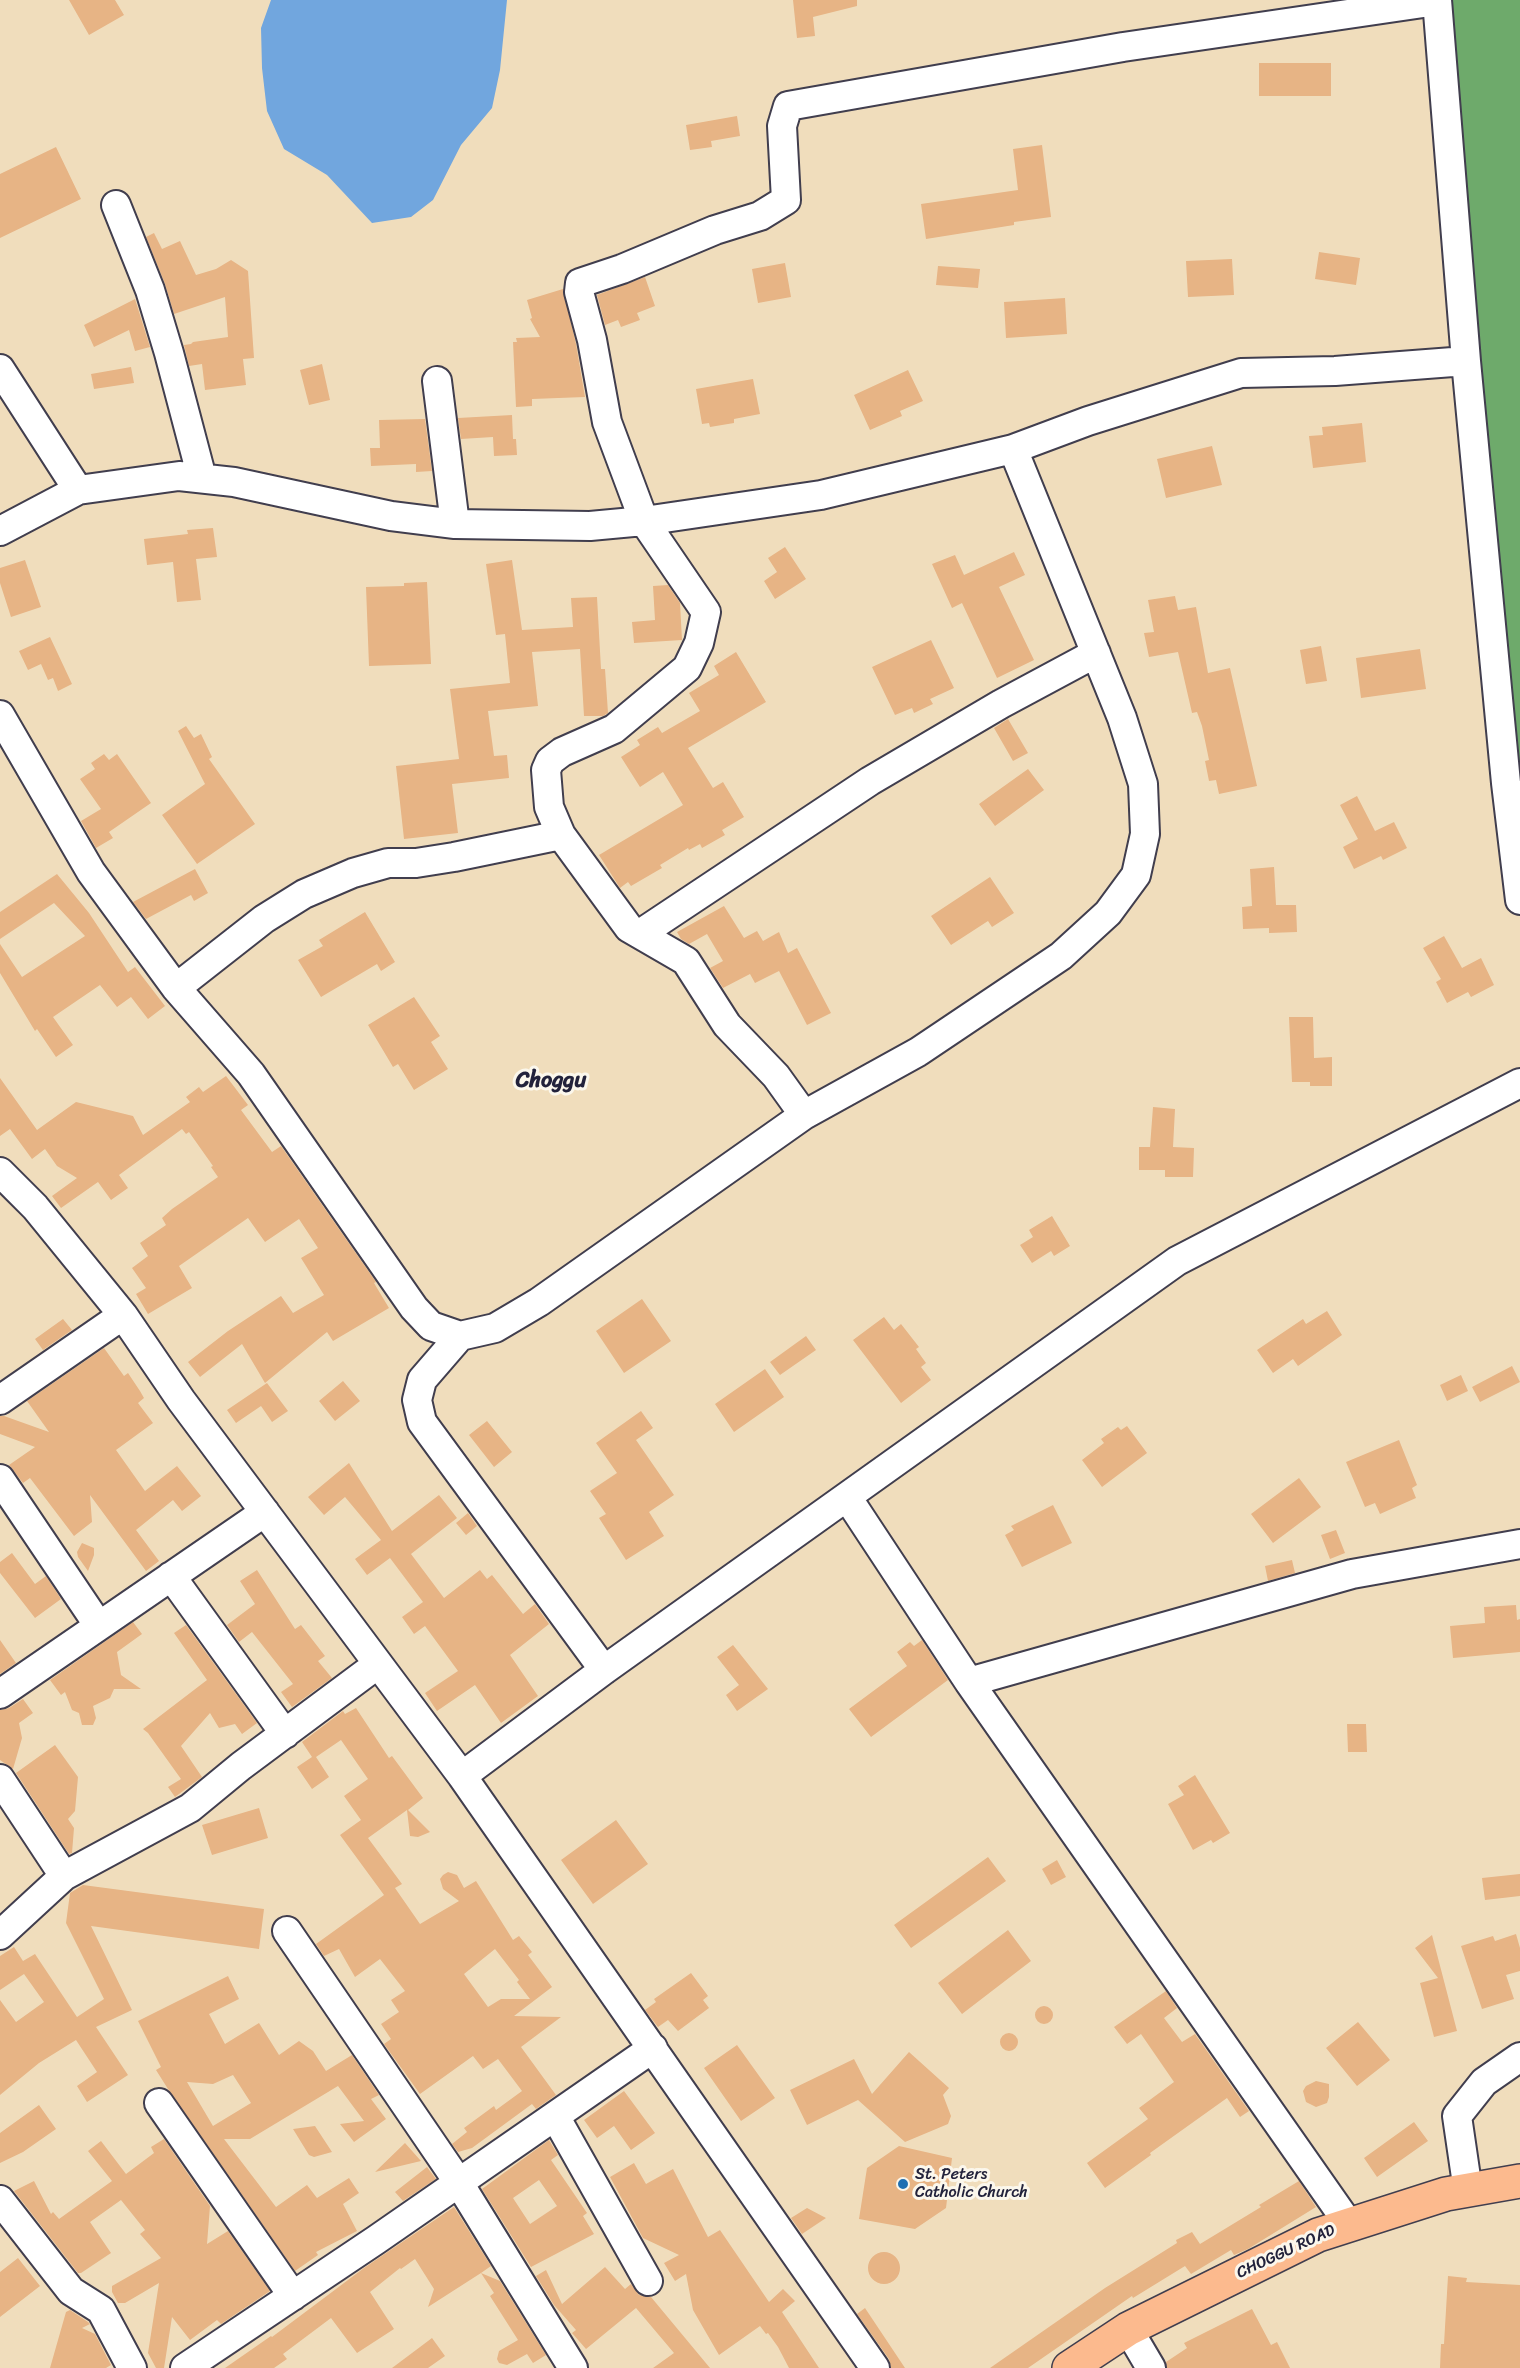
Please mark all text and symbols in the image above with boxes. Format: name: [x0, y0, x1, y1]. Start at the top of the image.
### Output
district label: Choggu: [516, 1068, 586, 1094]
place label: St. Peters Catholic Church: [915, 2165, 1028, 2203]
marker: St. Peters Catholic Church: [896, 2177, 910, 2191]
street label: CHOGGU ROAD: [1234, 2221, 1338, 2283]

